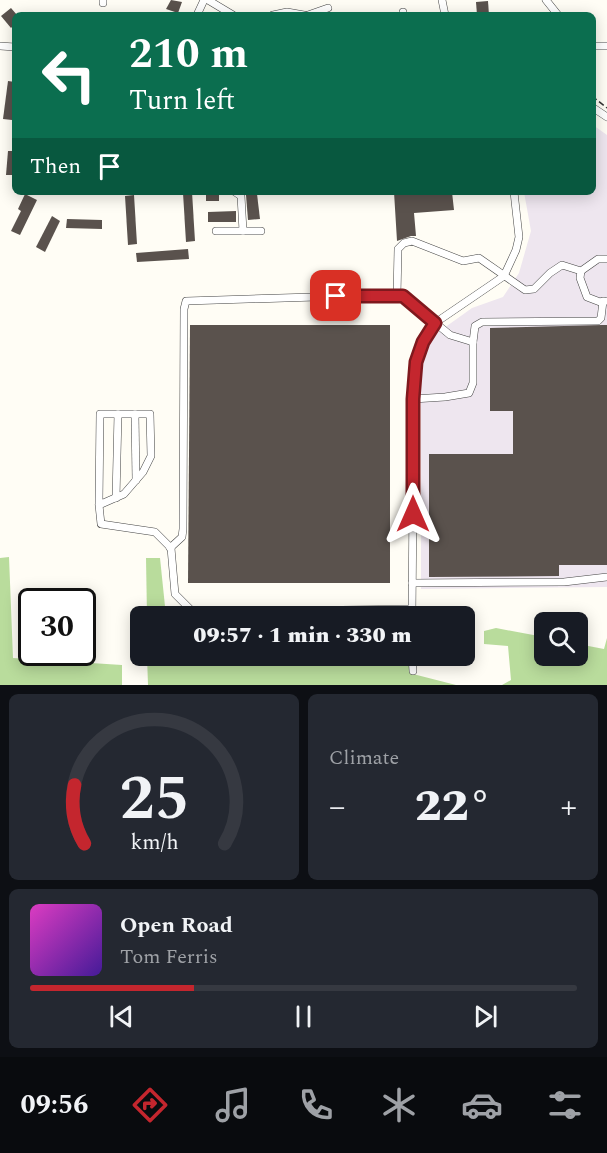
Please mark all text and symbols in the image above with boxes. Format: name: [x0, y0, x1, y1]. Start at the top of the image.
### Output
text: 210 m: [129, 23, 248, 86]
icon: left: [30, 36, 108, 114]
text: Turn left: [129, 80, 235, 122]
text: Then: [30, 150, 81, 183]
icon: arrive: [93, 150, 126, 183]
pin: [310, 270, 361, 321]
icon: arrive: [319, 279, 352, 312]
position arrow: [381, 482, 445, 546]
speed limit sign: 30: [18, 588, 96, 666]
map controls: [534, 612, 588, 666]
button: search: [534, 612, 588, 666]
text: 09:57 · 1 min · 330 m: [193, 619, 412, 652]
text: Climate: [329, 743, 399, 773]
text: 25: [119, 752, 189, 847]
text: 22°: [415, 772, 491, 841]
text: −: [329, 782, 346, 832]
text: +: [560, 782, 577, 832]
text: km/h: [130, 826, 178, 859]
text: Open Road: [120, 909, 233, 942]
text: Tom Ferris: [120, 942, 218, 972]
icon: previous: [105, 1000, 138, 1033]
icon: pause: [287, 1000, 320, 1033]
icon: next: [469, 1000, 502, 1033]
text: 09:56: [21, 1084, 88, 1126]
icon: directions: [129, 1084, 171, 1126]
icon: music: [212, 1084, 254, 1126]
icon: phone: [295, 1084, 337, 1126]
icon: climate: [378, 1084, 420, 1126]
icon: car: [461, 1084, 503, 1126]
icon: filters: [544, 1084, 586, 1126]

